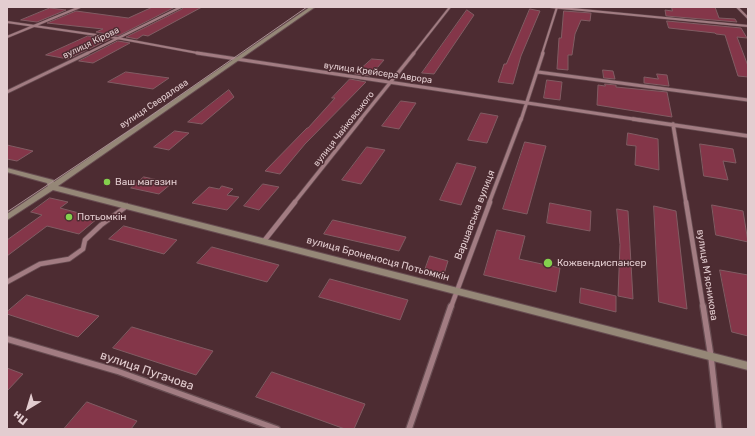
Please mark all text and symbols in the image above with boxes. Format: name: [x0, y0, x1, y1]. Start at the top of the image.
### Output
street label: вулиця Кірова: [61, 25, 121, 61]
street label: вулиця Крейсера Аврора: [323, 60, 433, 86]
street label: вулиця Свердлова: [118, 77, 190, 131]
street label: вулиця Чайковського: [311, 89, 377, 169]
street label: Варшавська вулиця: [452, 168, 498, 262]
place label: Ваш магазин: [115, 176, 177, 188]
marker: Ваш магазин: [102, 177, 112, 187]
place label: Потьомкін: [77, 211, 126, 223]
marker: Потьомкін: [64, 212, 74, 222]
street label: вулиця М'ясникова: [694, 229, 720, 321]
street label: вулиця Броненосця Потьомкін: [305, 234, 451, 284]
marker: Кожвендиспансер: [542, 257, 554, 269]
place label: Кожвендиспансер: [557, 257, 646, 269]
street label: вулиця Пугачова: [98, 348, 196, 394]
north arrow: [8, 388, 48, 428]
text: Пн: [10, 408, 30, 428]

